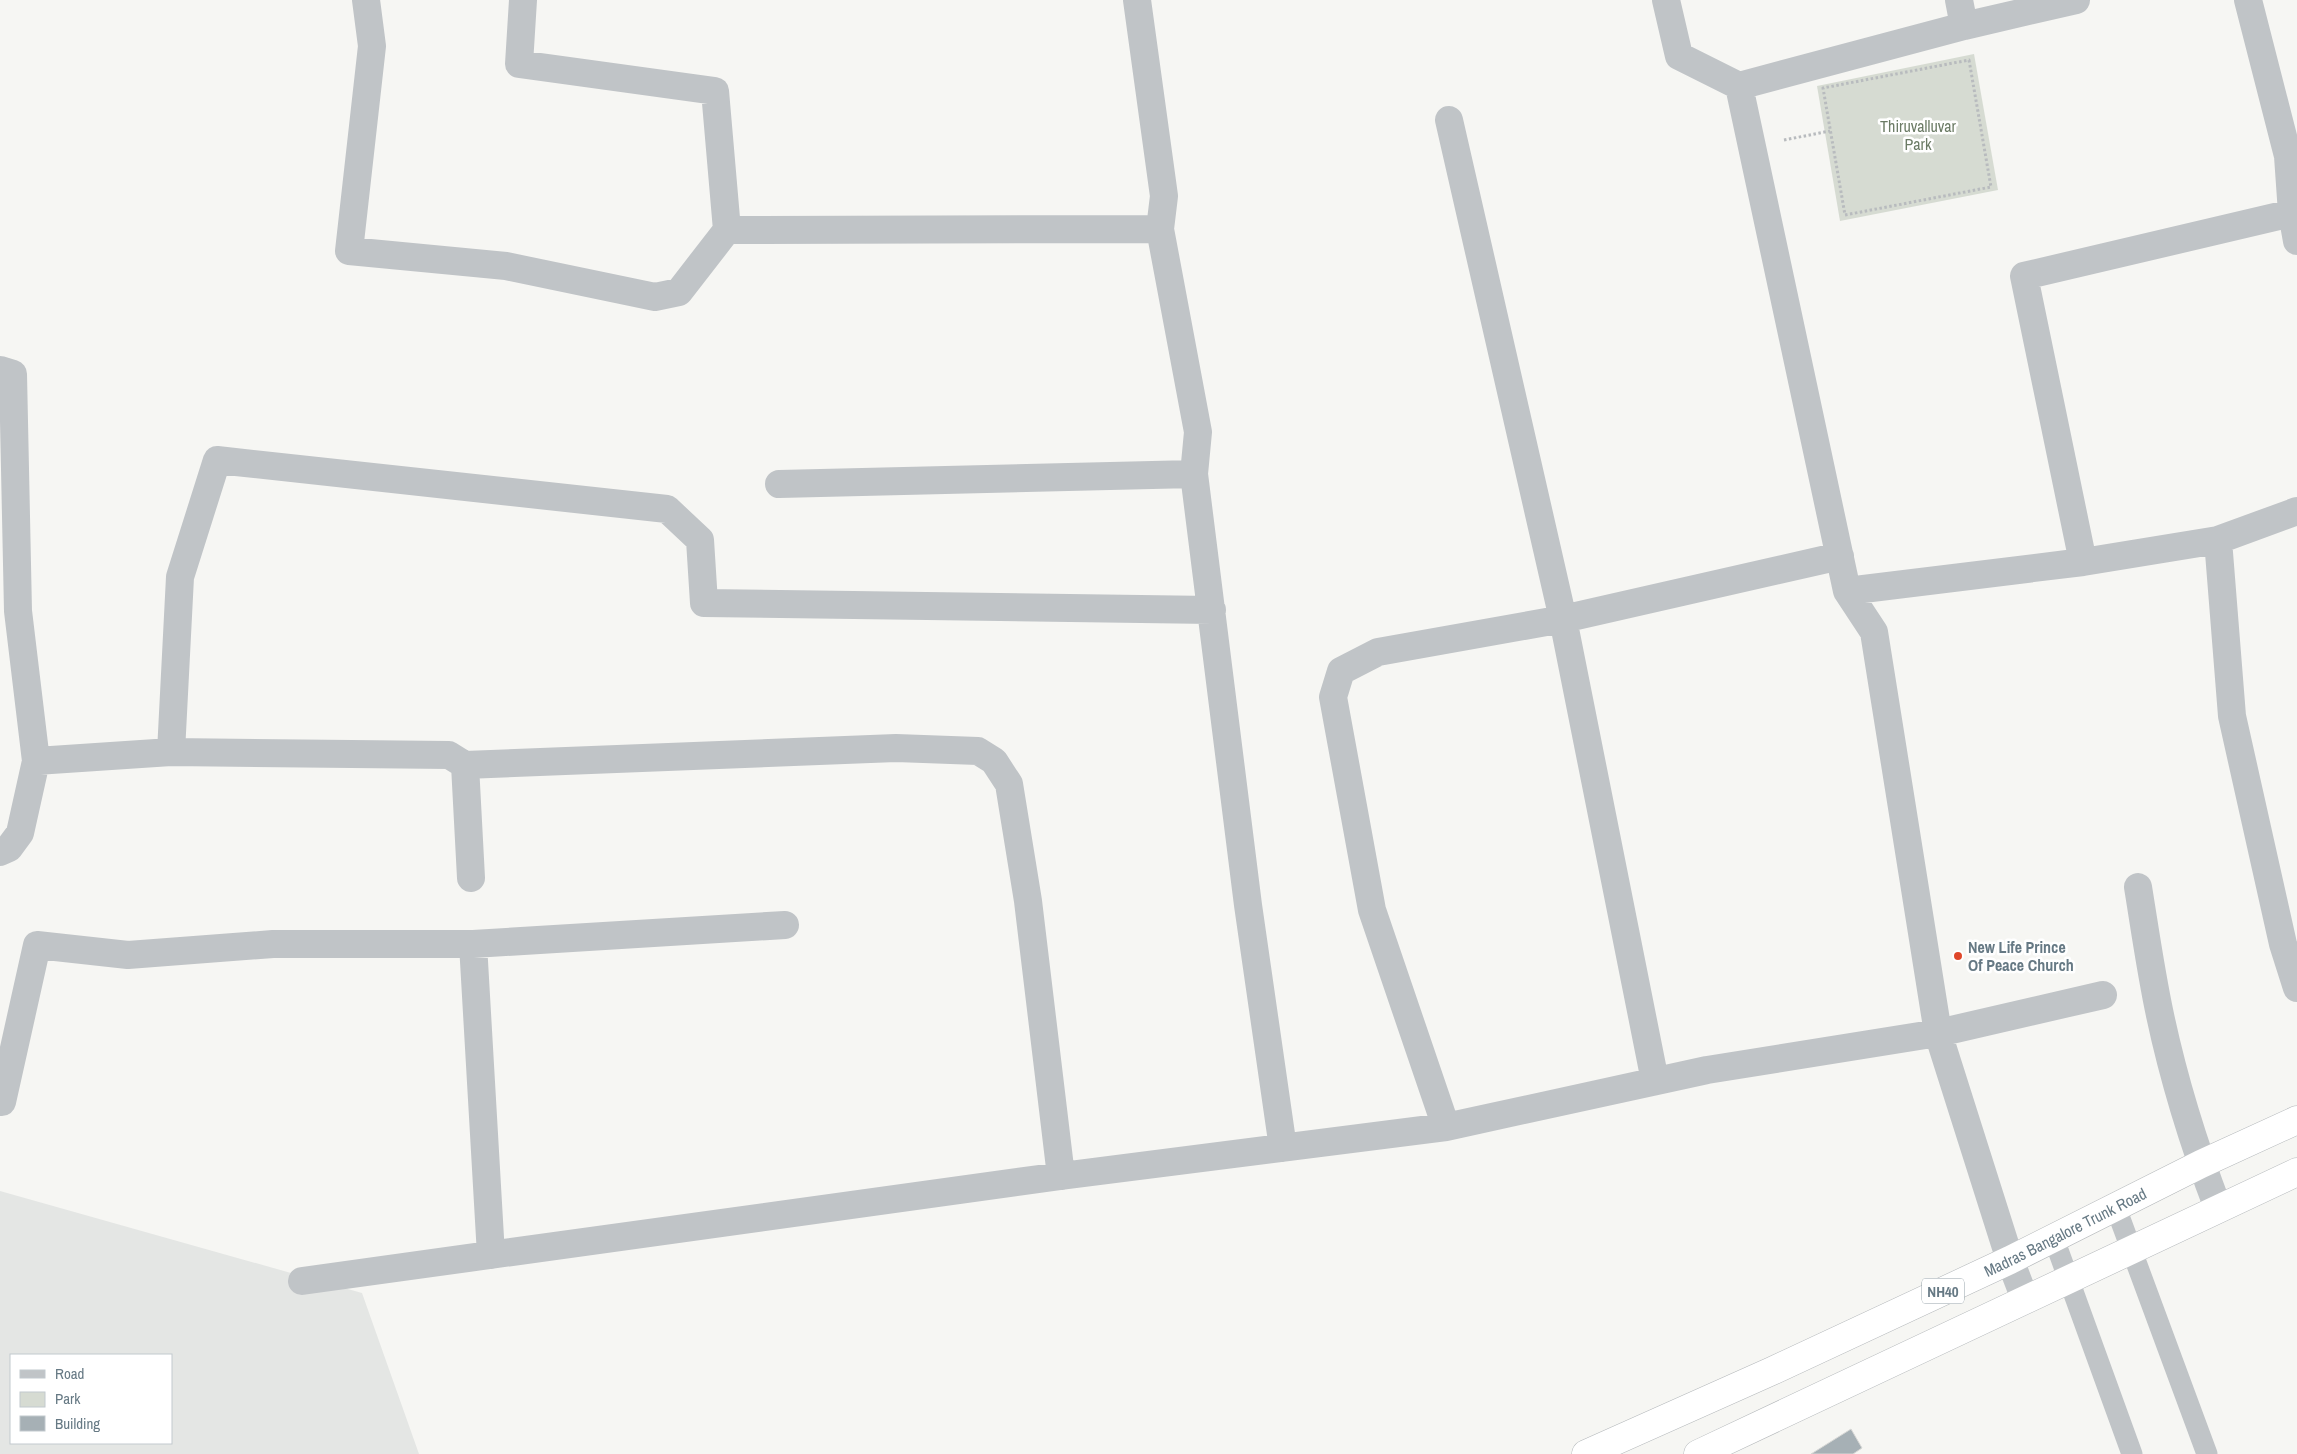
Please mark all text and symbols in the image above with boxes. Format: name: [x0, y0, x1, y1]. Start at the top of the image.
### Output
park label: Thiruvalluvar Park: [1880, 115, 1957, 155]
place label: New Life Prince Of Peace Church: [1968, 936, 2074, 976]
marker: New Life Prince Of Peace Church: [1952, 950, 1964, 962]
street label: Madras Bangalore Trunk Road: [1980, 1182, 2150, 1282]
road number: NH40: [1922, 1278, 1964, 1304]
legend: [10, 1354, 172, 1444]
text: Road: [55, 1363, 84, 1384]
text: Park: [55, 1388, 81, 1409]
text: Building: [55, 1413, 100, 1434]

